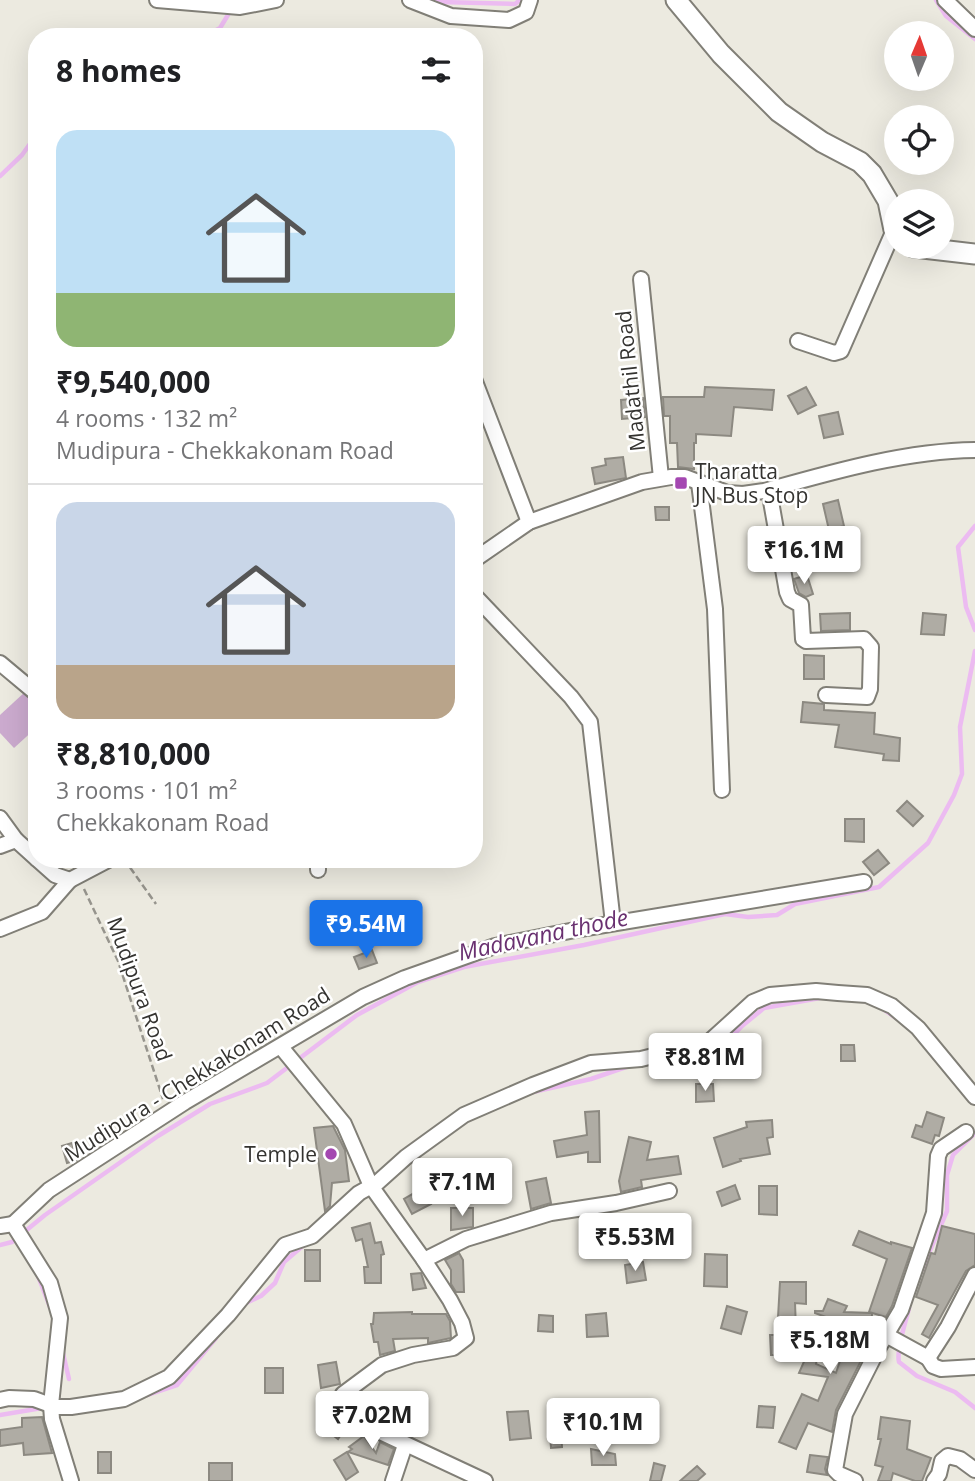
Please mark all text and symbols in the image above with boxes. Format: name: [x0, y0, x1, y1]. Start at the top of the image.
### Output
north arrow: [884, 21, 954, 91]
map controls: [884, 21, 954, 259]
text: 8 homes: [56, 50, 181, 91]
icon: filters: [417, 51, 455, 89]
button: locate: [884, 105, 954, 175]
icon: home: [193, 175, 319, 301]
button: layers: [884, 189, 954, 259]
street label: Madathil Road: [609, 309, 651, 453]
text: ₹9,540,000: [56, 361, 210, 402]
text: 4 rooms · 132 m²: [56, 402, 237, 434]
text: Mudipura - Chekkakonam Road: [56, 434, 394, 466]
place label: Tharatta JN Bus Stop: [693, 457, 808, 509]
marker: Tharatta JN Bus Stop: [673, 475, 689, 491]
pin: ₹16.1M: [747, 526, 861, 586]
text: ₹16.1M: [764, 533, 844, 565]
icon: home: [193, 547, 319, 673]
text: ₹8,810,000: [56, 733, 210, 774]
text: 3 rooms · 101 m²: [56, 774, 237, 806]
text: Chekkakonam Road: [56, 806, 269, 838]
pin: ₹9.54M: [309, 900, 423, 960]
water label: Madavana thode: [455, 900, 631, 968]
text: ₹9.54M: [326, 907, 406, 939]
street label: Mudipura Road: [101, 913, 179, 1065]
street label: Mudipura - Chekkakonam Road: [59, 980, 335, 1168]
pin: ₹8.81M: [648, 1034, 762, 1093]
text: ₹8.81M: [665, 1040, 745, 1072]
place label: Temple: [244, 1140, 317, 1168]
marker: Temple: [323, 1146, 339, 1162]
pin: ₹7.1M: [413, 1158, 511, 1218]
text: ₹7.1M: [428, 1165, 496, 1197]
pin: ₹5.53M: [578, 1214, 692, 1273]
text: ₹5.53M: [595, 1220, 675, 1252]
pin: ₹5.18M: [773, 1316, 887, 1376]
text: ₹5.18M: [790, 1323, 870, 1355]
pin: ₹7.02M: [315, 1392, 429, 1451]
text: ₹7.02M: [332, 1398, 412, 1430]
pin: ₹10.1M: [546, 1398, 660, 1458]
text: ₹10.1M: [563, 1405, 643, 1437]

